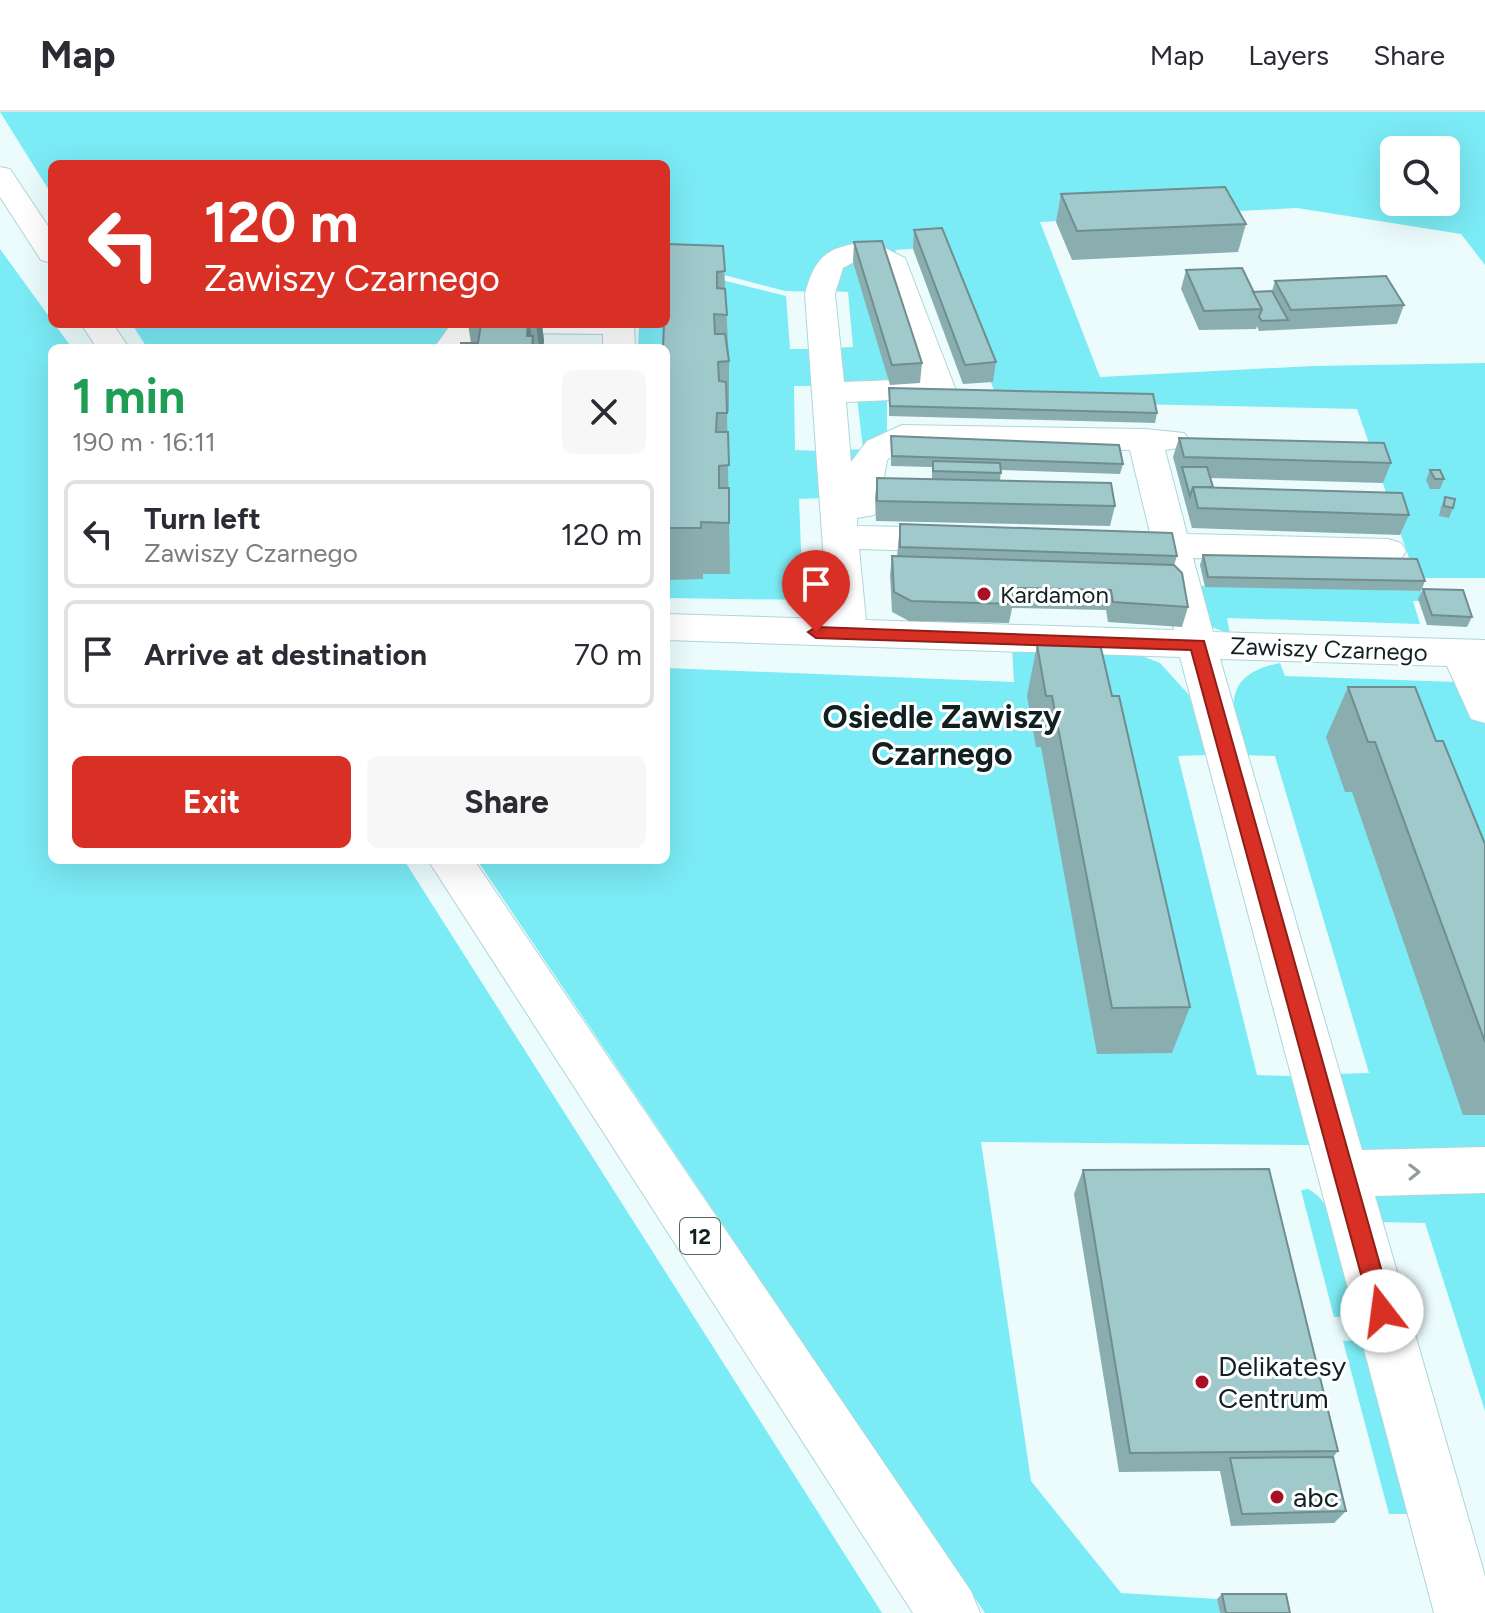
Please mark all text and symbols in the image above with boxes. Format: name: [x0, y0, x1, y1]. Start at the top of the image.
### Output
text: Map: [40, 32, 116, 78]
text: Map: [1150, 38, 1204, 72]
text: Layers: [1248, 38, 1329, 72]
text: Share: [1373, 38, 1445, 72]
map controls: [1380, 136, 1460, 216]
button: search: [1380, 136, 1460, 216]
text: 120 m: [204, 189, 359, 256]
icon: left: [72, 192, 176, 296]
text: Zawiszy Czarnego: [204, 257, 500, 300]
text: 1 min: [72, 367, 185, 425]
button: close: [562, 370, 646, 454]
text: 190 m · 16:11: [72, 426, 216, 458]
text: Turn left: [144, 500, 261, 537]
icon: left: [76, 512, 120, 556]
text: 120 m: [561, 516, 642, 553]
text: Zawiszy Czarnego: [144, 537, 358, 569]
pin: [782, 550, 850, 632]
icon: arrive: [794, 562, 838, 606]
place label: Kardamon: [1000, 580, 1109, 609]
marker: Kardamon: [975, 585, 993, 603]
street label: Zawiszy Czarnego: [1230, 631, 1428, 667]
icon: arrive: [76, 632, 120, 676]
text: Arrive at destination: [144, 636, 427, 673]
text: 70 m: [574, 636, 642, 673]
district label: Osiedle Zawiszy Czarnego: [822, 698, 1062, 773]
button: Exit: [72, 756, 351, 848]
button: Share: [367, 756, 646, 848]
one-way arrow: [1408, 1164, 1421, 1181]
road number: 12: [680, 1218, 720, 1254]
position arrow: [1340, 1269, 1424, 1353]
place label: Delikatesy Centrum: [1218, 1349, 1347, 1415]
marker: Delikatesy Centrum: [1193, 1373, 1211, 1391]
place label: abc: [1293, 1480, 1339, 1514]
marker: abc: [1268, 1488, 1286, 1506]

